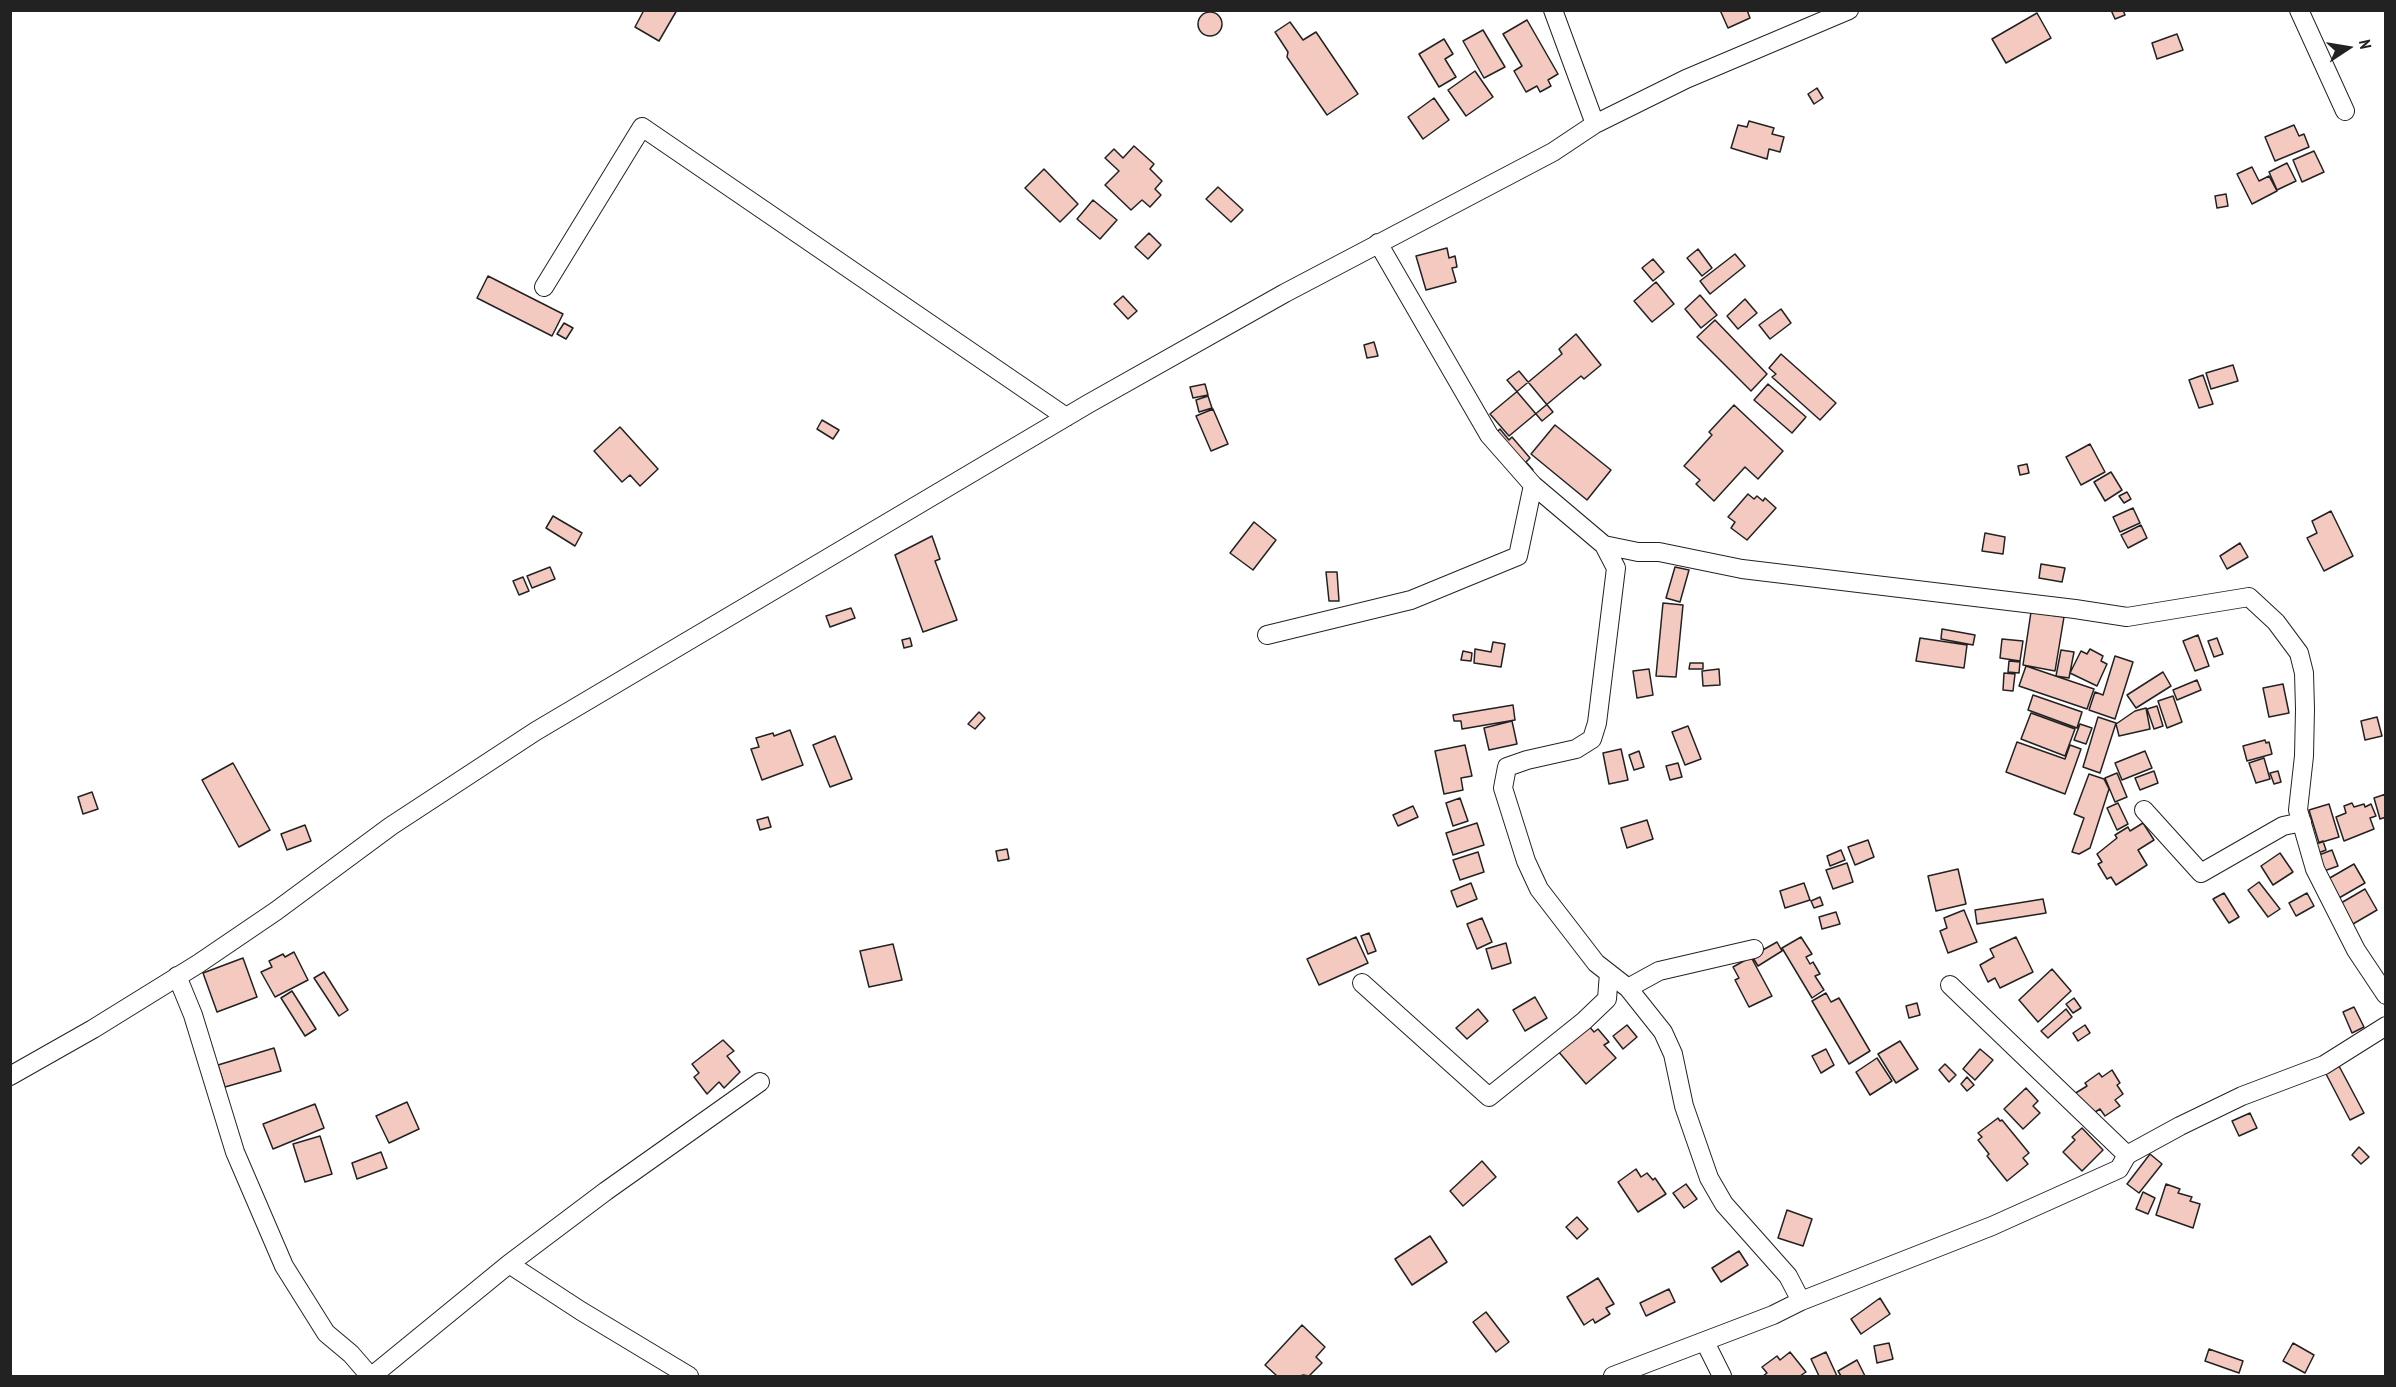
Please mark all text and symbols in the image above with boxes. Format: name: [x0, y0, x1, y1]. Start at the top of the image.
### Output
north arrow: [2318, 18, 2378, 78]
text: N: [2355, 38, 2376, 51]

